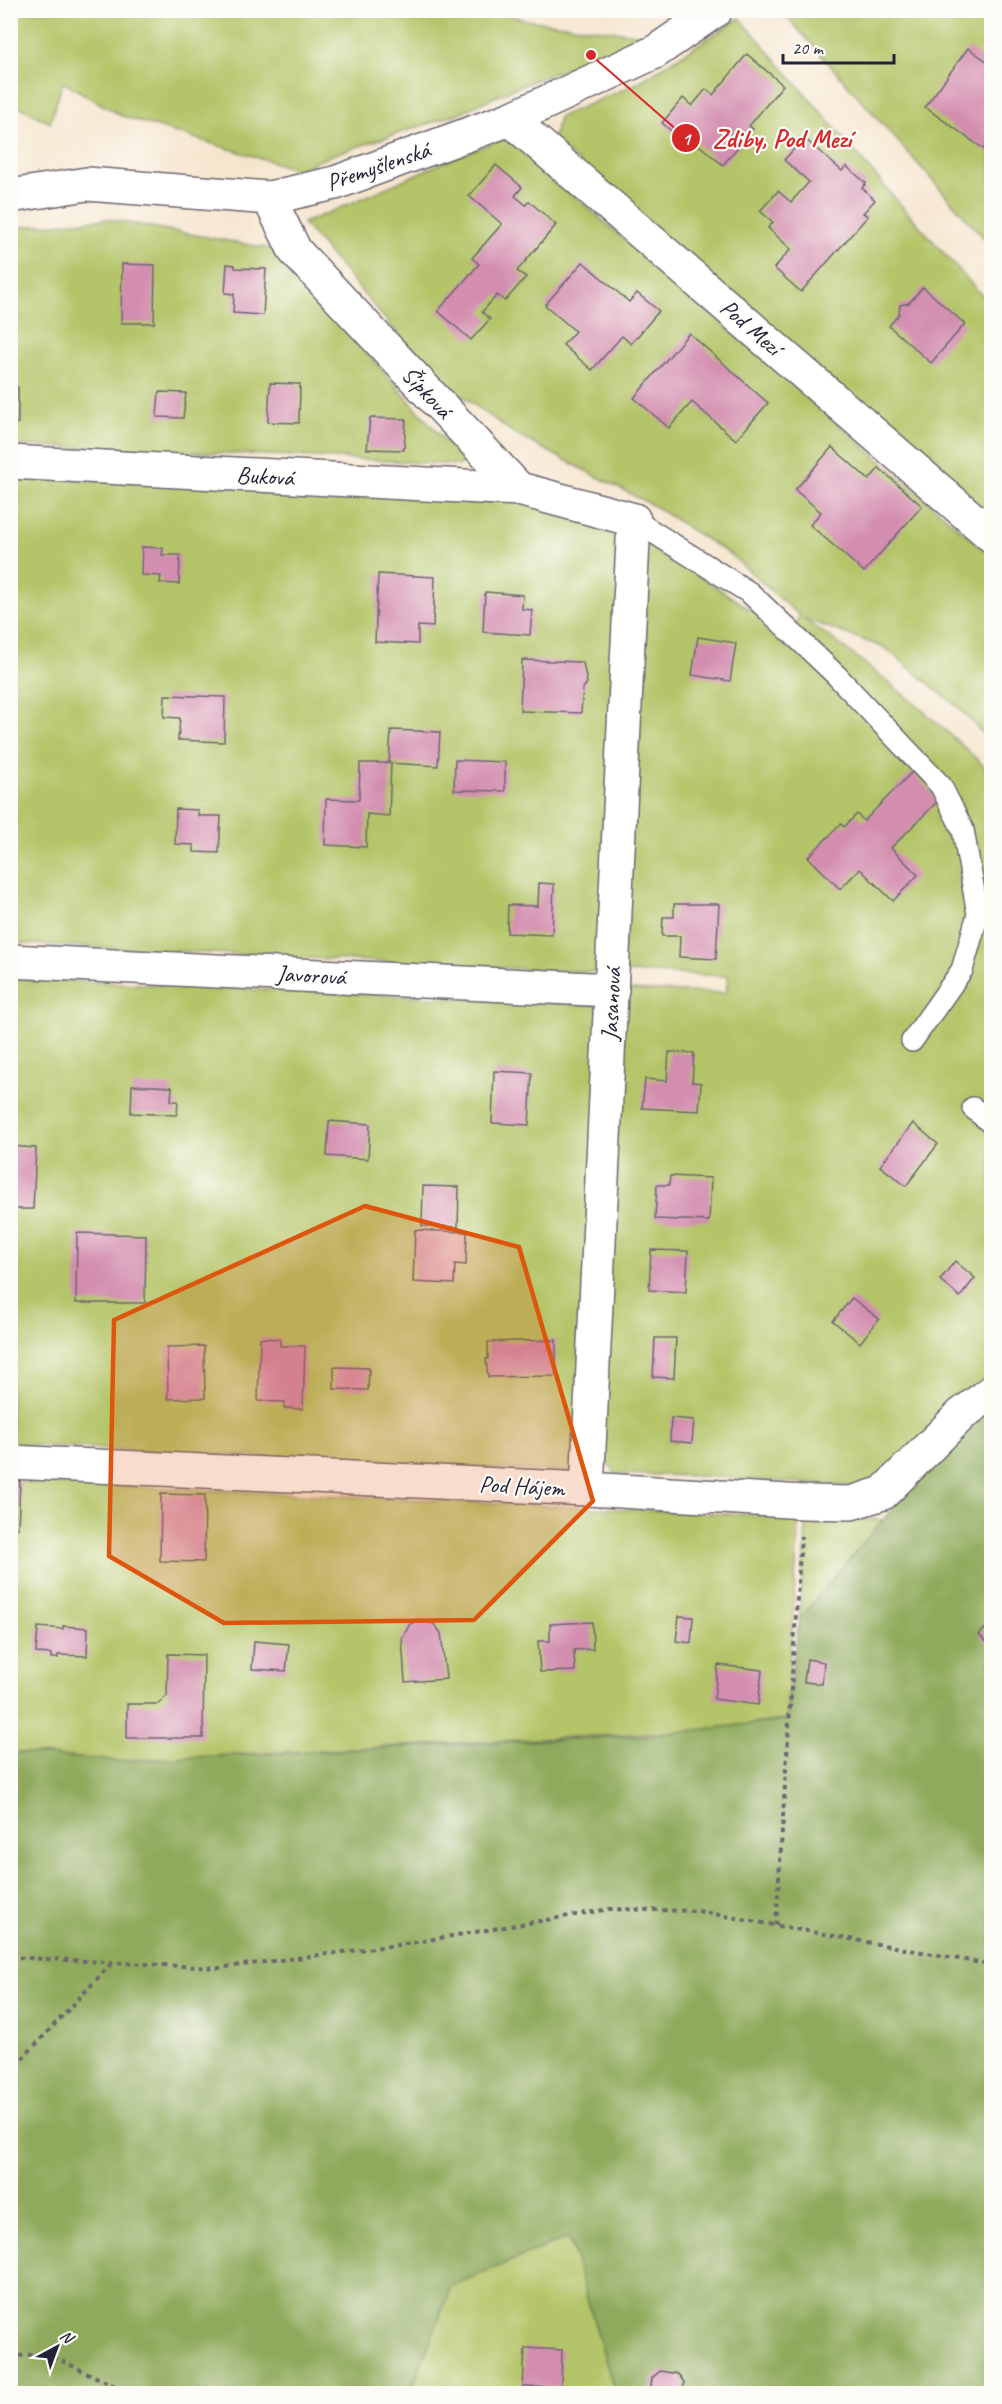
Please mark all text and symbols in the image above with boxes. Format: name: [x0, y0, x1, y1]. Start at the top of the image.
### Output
scale bar: [783, 27, 894, 65]
text: 20 m: [792, 37, 825, 59]
callout: Zdiby, Pod Mezí: [671, 116, 863, 160]
text: Zdiby, Pod Mezí: [713, 122, 856, 155]
text: 1: [682, 128, 692, 150]
street label: Přemyšlenská: [322, 134, 436, 198]
street label: Pod Mezí: [714, 292, 791, 365]
street label: Šípková: [395, 360, 460, 426]
street label: Buková: [236, 460, 297, 493]
street label: Javorová: [275, 958, 349, 992]
street label: Jasanová: [594, 964, 628, 1042]
street label: Pod Hájem: [479, 1469, 567, 1503]
north arrow: [27, 2317, 87, 2377]
text: N: [56, 2326, 79, 2349]

